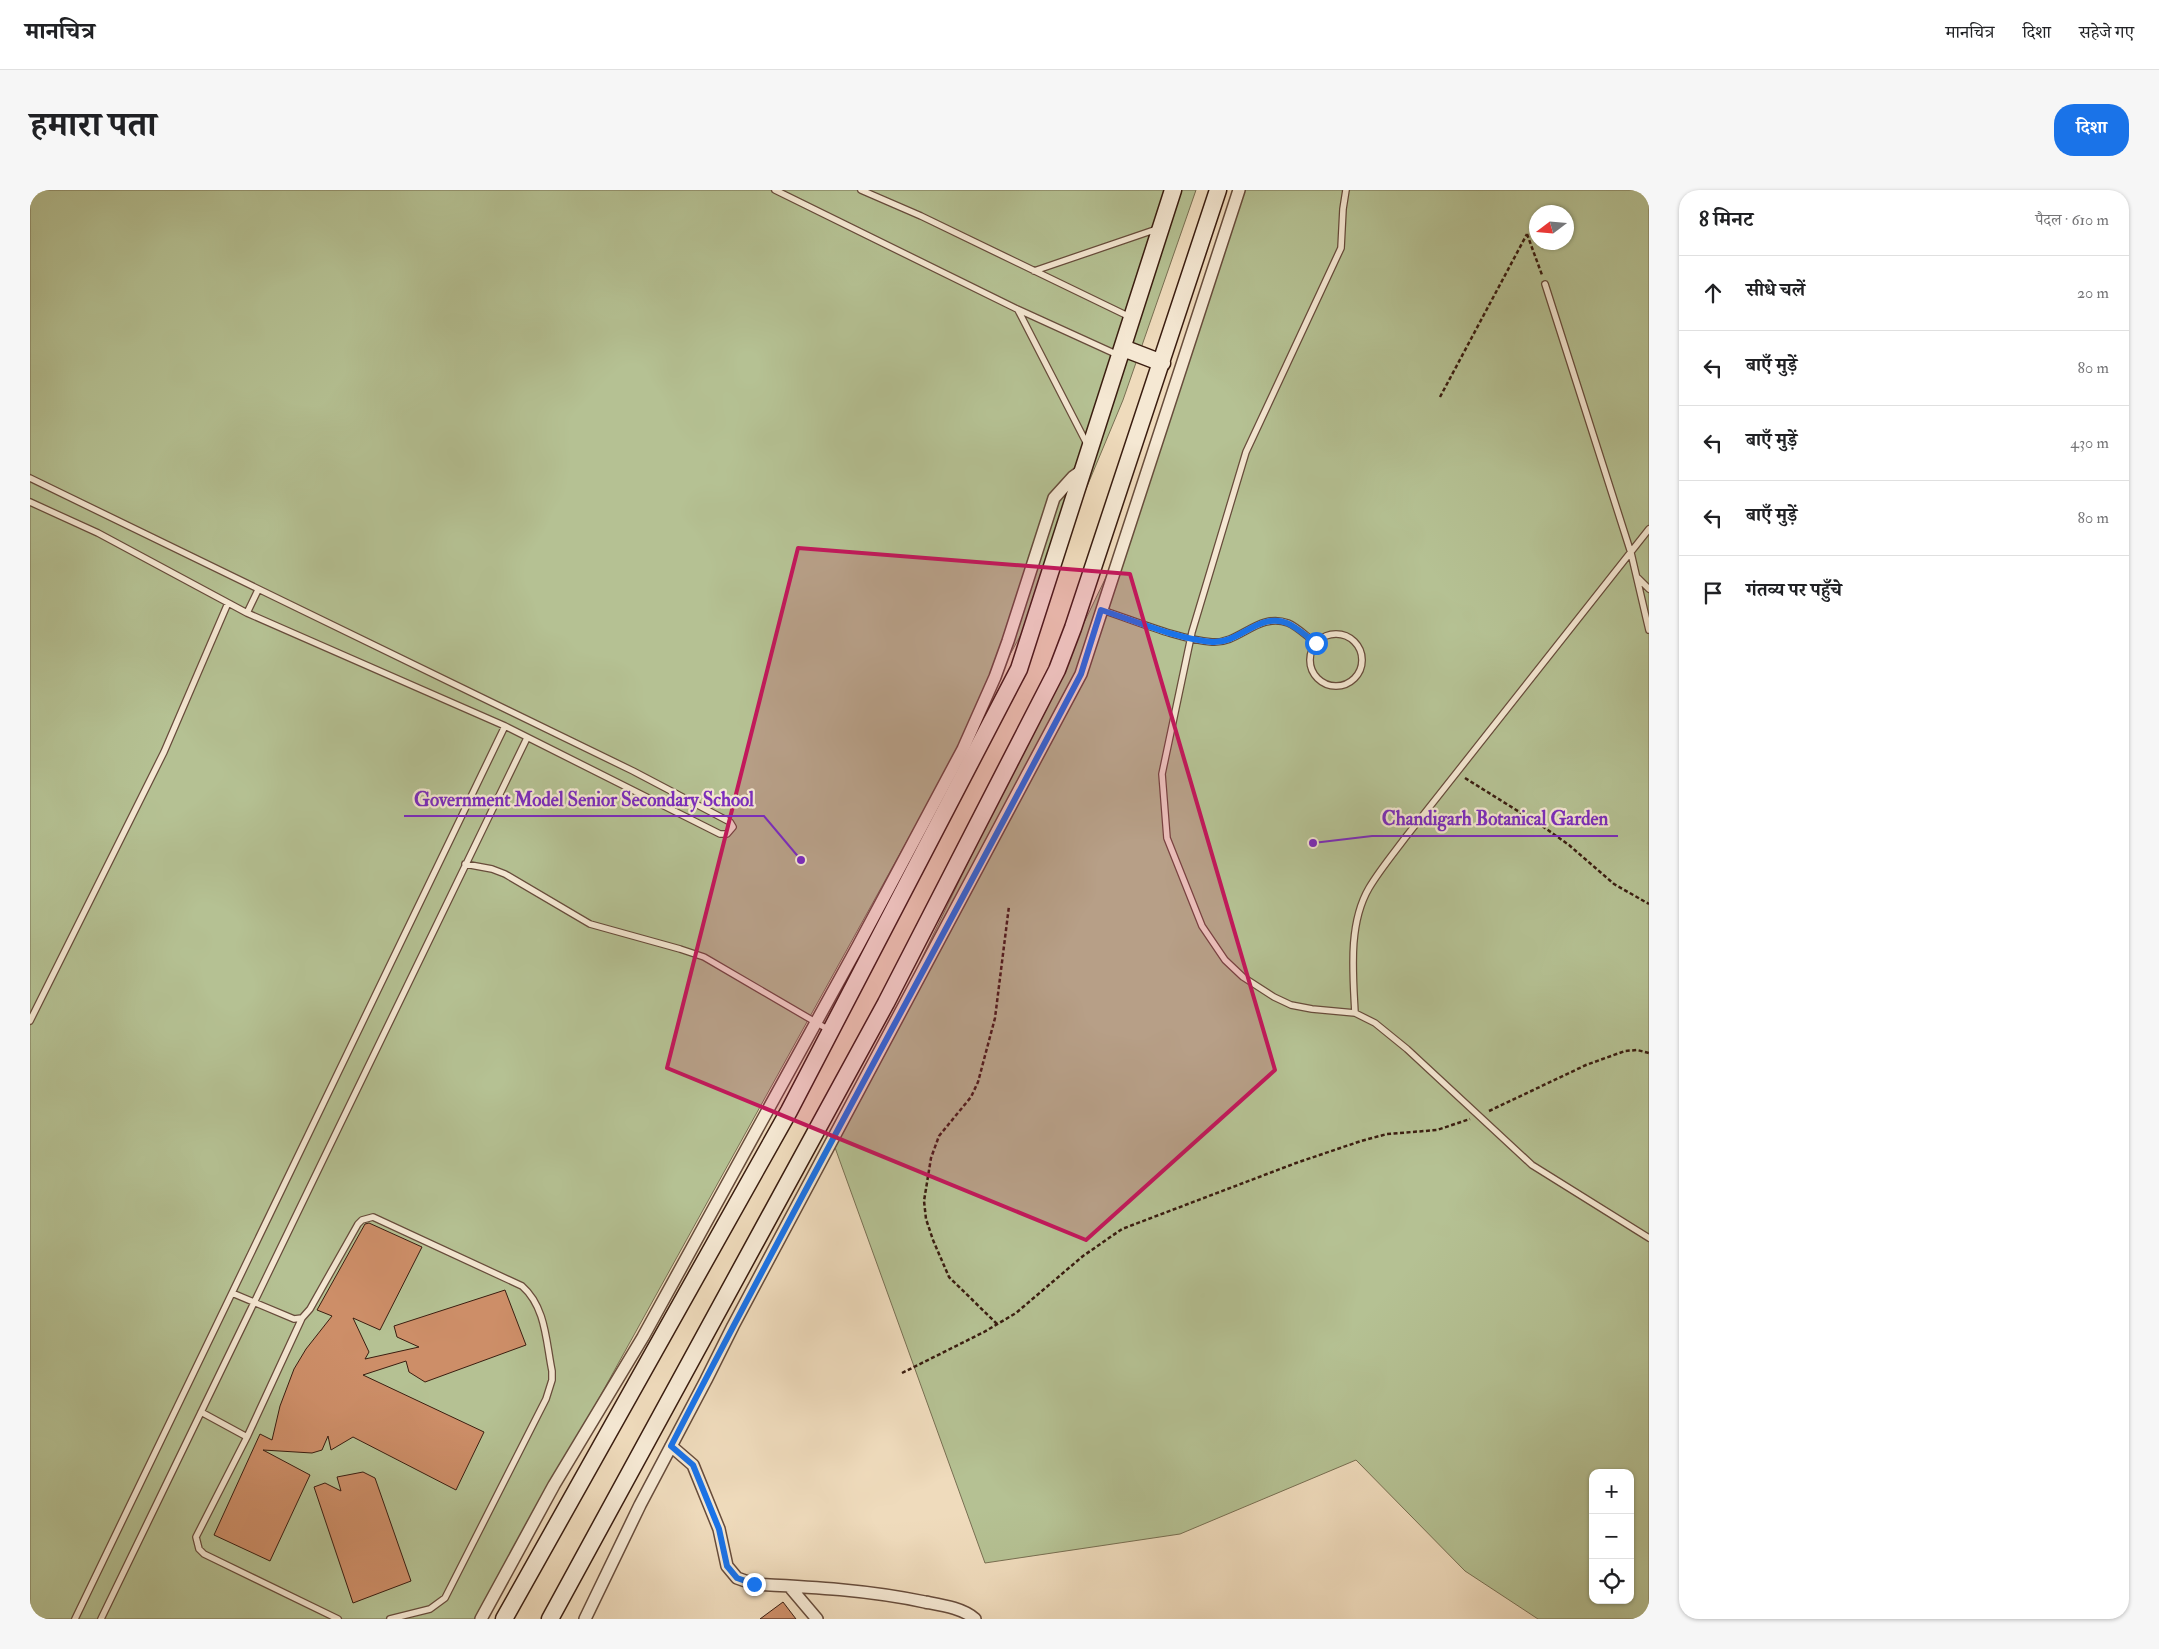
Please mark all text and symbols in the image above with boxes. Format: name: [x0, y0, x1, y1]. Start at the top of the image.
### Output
text: मानचित्र: [25, 16, 95, 47]
text: मानचित्र: [1946, 21, 1994, 44]
text: दिशा: [2022, 21, 2051, 44]
text: सहेजे गए: [2079, 21, 2134, 44]
text: हमारा पता: [30, 103, 156, 147]
button: दिशा: [2054, 104, 2129, 156]
north arrow: [1529, 205, 1574, 250]
text: 8 मिनट: [1699, 206, 1753, 233]
text: पैदल · 610 m: [2035, 210, 2109, 230]
text: सीधे चलें: [1746, 278, 1805, 302]
icon: ahead: [1699, 279, 1727, 307]
text: 20 m: [2077, 283, 2109, 303]
text: बाएँ मुड़ें: [1746, 353, 1797, 377]
icon: left: [1699, 354, 1727, 382]
text: 80 m: [2078, 358, 2109, 378]
text: बाएँ मुड़ें: [1746, 428, 1797, 452]
icon: left: [1699, 429, 1727, 457]
text: 430 m: [2070, 433, 2109, 453]
text: बाएँ मुड़ें: [1746, 503, 1797, 527]
icon: left: [1699, 504, 1727, 532]
text: 80 m: [2078, 508, 2109, 528]
text: गंतव्य पर पहुँचे: [1746, 578, 1842, 602]
icon: arrive: [1699, 579, 1727, 607]
route start: [1305, 632, 1328, 655]
callout: Government Model Senior Secondary School: [404, 782, 764, 816]
text: Government Model Senior Secondary School: [414, 788, 754, 813]
callout: Chandigarh Botanical Garden: [1372, 802, 1618, 836]
text: Chandigarh Botanical Garden: [1382, 807, 1608, 832]
map controls: [1589, 1469, 1634, 1604]
button: +: [1589, 1469, 1634, 1514]
button: −: [1589, 1514, 1634, 1559]
button: locate: [1589, 1559, 1634, 1604]
route end: [743, 1573, 766, 1596]

